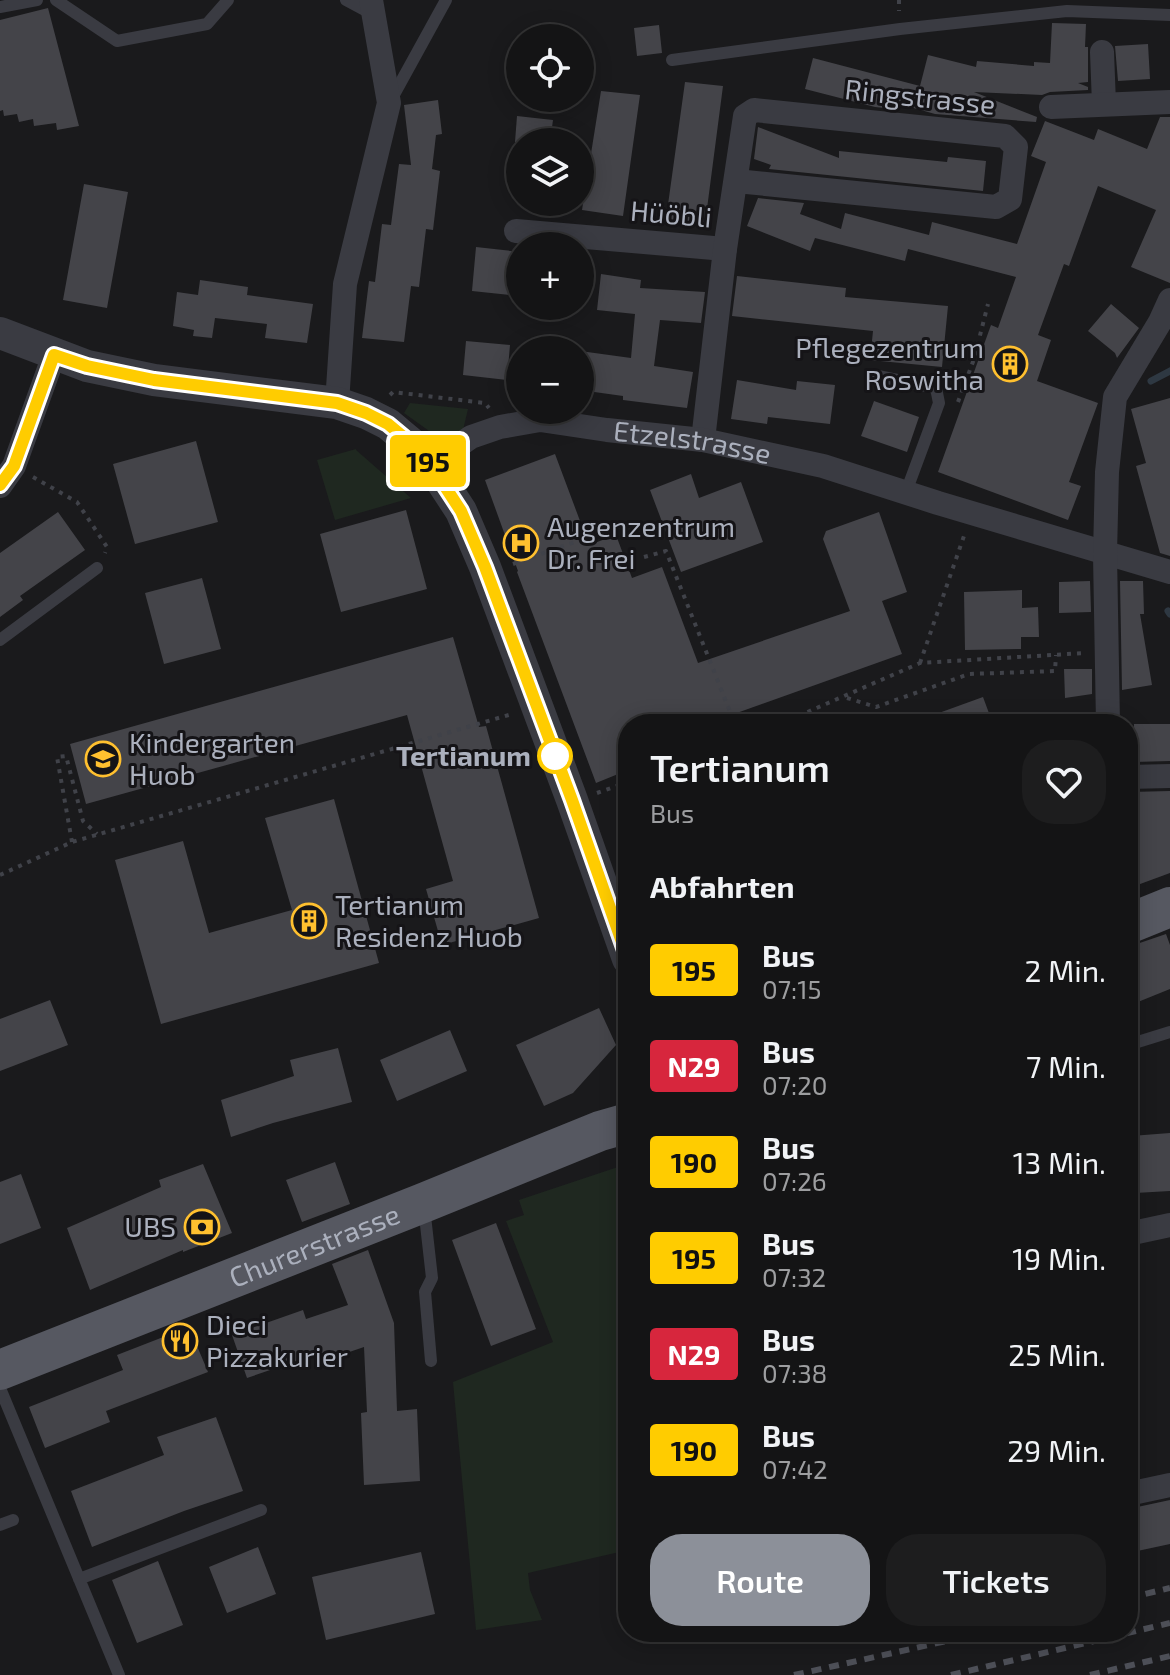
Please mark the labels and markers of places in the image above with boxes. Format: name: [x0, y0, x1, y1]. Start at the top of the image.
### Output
place label: Pflegezentrum Roswitha: [795, 330, 984, 396]
building icon: Pflegezentrum Roswitha: [991, 345, 1029, 383]
place label: Augenzentrum Dr. Frei: [547, 509, 735, 575]
hospital icon: Augenzentrum Dr. Frei: [502, 524, 540, 562]
place label: Kindergarten Huob: [129, 725, 295, 791]
place label: Tertianum: [396, 738, 531, 772]
marker: Tertianum: [538, 739, 572, 773]
school or university icon: Kindergarten Huob: [84, 740, 122, 778]
place label: Tertianum Residenz Huob: [335, 887, 523, 953]
building icon: Tertianum Residenz Huob: [290, 902, 328, 940]
bank icon: UBS: [183, 1208, 221, 1246]
place label: UBS: [124, 1209, 176, 1243]
place label: Dieci Pizzakurier: [206, 1307, 348, 1373]
restaurant icon: Dieci Pizzakurier: [161, 1322, 199, 1360]

